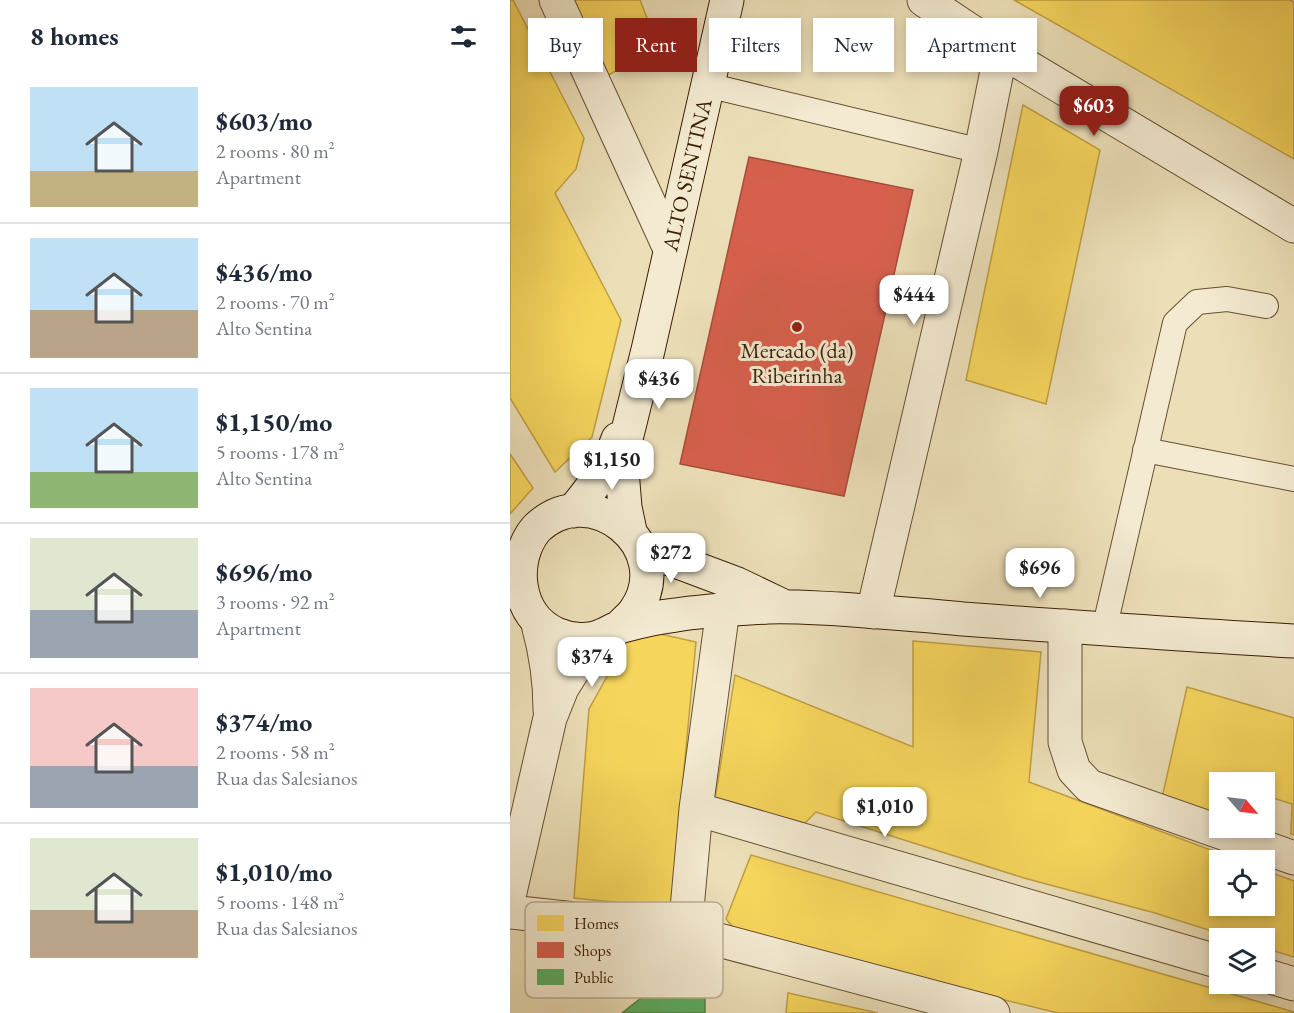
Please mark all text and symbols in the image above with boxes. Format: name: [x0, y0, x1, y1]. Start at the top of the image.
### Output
chip: Buy: [528, 18, 603, 72]
chip: Rent: [615, 18, 697, 72]
chip: Filters: [709, 18, 801, 72]
chip: New: [813, 18, 894, 72]
chip: Apartment: [906, 18, 1037, 72]
text: 8 homes: [30, 19, 119, 53]
icon: filters: [447, 20, 480, 53]
pin: $603: [1058, 86, 1130, 137]
text: $603: [1074, 92, 1114, 118]
street label: ALTO SENTINA: [655, 95, 719, 255]
text: $603/mo: [216, 104, 312, 138]
icon: home: [78, 111, 150, 183]
text: 2 rooms · 80 m²: [216, 138, 335, 164]
text: Apartment: [216, 164, 301, 190]
text: $436/mo: [216, 255, 312, 289]
icon: home: [78, 262, 150, 334]
pin: $444: [878, 275, 950, 326]
text: $444: [894, 281, 934, 307]
text: 2 rooms · 70 m²: [216, 289, 335, 315]
text: Alto Sentina: [216, 315, 312, 341]
marker: Mercado (da) Ribeirinha: [790, 320, 804, 334]
place label: Mercado (da) Ribeirinha: [741, 336, 854, 390]
pin: $436: [623, 359, 695, 410]
text: $436: [639, 365, 679, 391]
text: $1,150/mo: [216, 405, 332, 439]
icon: home: [78, 412, 150, 484]
text: 5 rooms · 178 m²: [216, 439, 344, 465]
pin: $1,150: [563, 440, 661, 491]
text: $1,150: [584, 446, 640, 472]
text: Alto Sentina: [216, 465, 312, 491]
pin: $272: [635, 533, 707, 584]
text: $272: [651, 539, 691, 565]
pin: $696: [1004, 548, 1076, 599]
text: $696: [1020, 554, 1060, 580]
text: $696/mo: [216, 555, 312, 589]
icon: home: [78, 562, 150, 634]
text: 3 rooms · 92 m²: [216, 589, 335, 615]
text: Apartment: [216, 615, 301, 641]
pin: $374: [556, 637, 628, 688]
text: $374: [572, 643, 612, 669]
text: $374/mo: [216, 705, 312, 739]
icon: home: [78, 712, 150, 784]
text: 2 rooms · 58 m²: [216, 739, 335, 765]
text: Rua das Salesianos: [216, 765, 357, 791]
north arrow: [1209, 772, 1275, 838]
map controls: [1209, 772, 1275, 994]
pin: $1,010: [836, 787, 934, 838]
text: $1,010: [857, 793, 913, 819]
button: locate: [1209, 850, 1275, 916]
text: $1,010/mo: [216, 855, 332, 889]
icon: home: [78, 862, 150, 934]
text: 5 rooms · 148 m²: [216, 889, 344, 915]
legend: [525, 902, 723, 998]
text: Homes: [574, 913, 619, 934]
text: Rua das Salesianos: [216, 915, 357, 941]
button: layers: [1209, 928, 1275, 994]
text: Shops: [574, 940, 611, 961]
text: Public: [574, 967, 614, 988]

